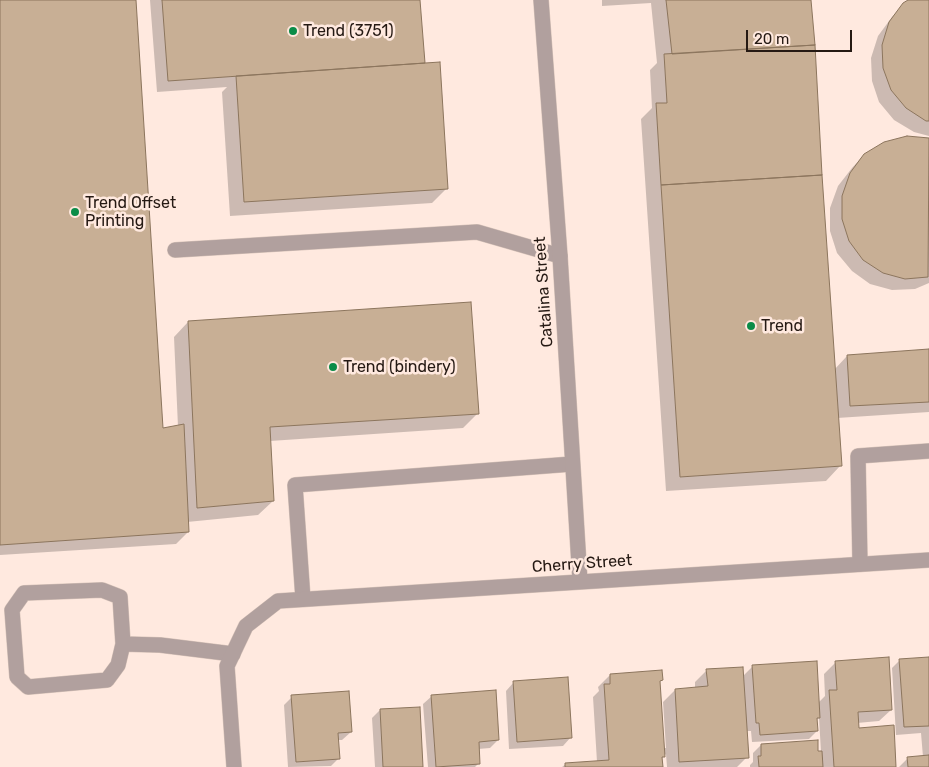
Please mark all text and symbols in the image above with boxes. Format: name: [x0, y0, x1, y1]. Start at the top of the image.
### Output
scale bar: [749, 20, 855, 52]
place label: Trend (3751): [303, 21, 394, 41]
marker: Trend (3751): [287, 25, 299, 37]
text: 20 m: [754, 30, 789, 48]
place label: Trend Offset Printing: [85, 193, 176, 231]
marker: Trend Offset Printing: [69, 206, 81, 218]
street label: Catalina Street: [531, 236, 557, 348]
place label: Trend: [761, 316, 803, 336]
marker: Trend: [745, 320, 757, 332]
place label: Trend (bindery): [343, 357, 456, 377]
marker: Trend (bindery): [327, 361, 339, 373]
street label: Cherry Street: [531, 551, 633, 577]

